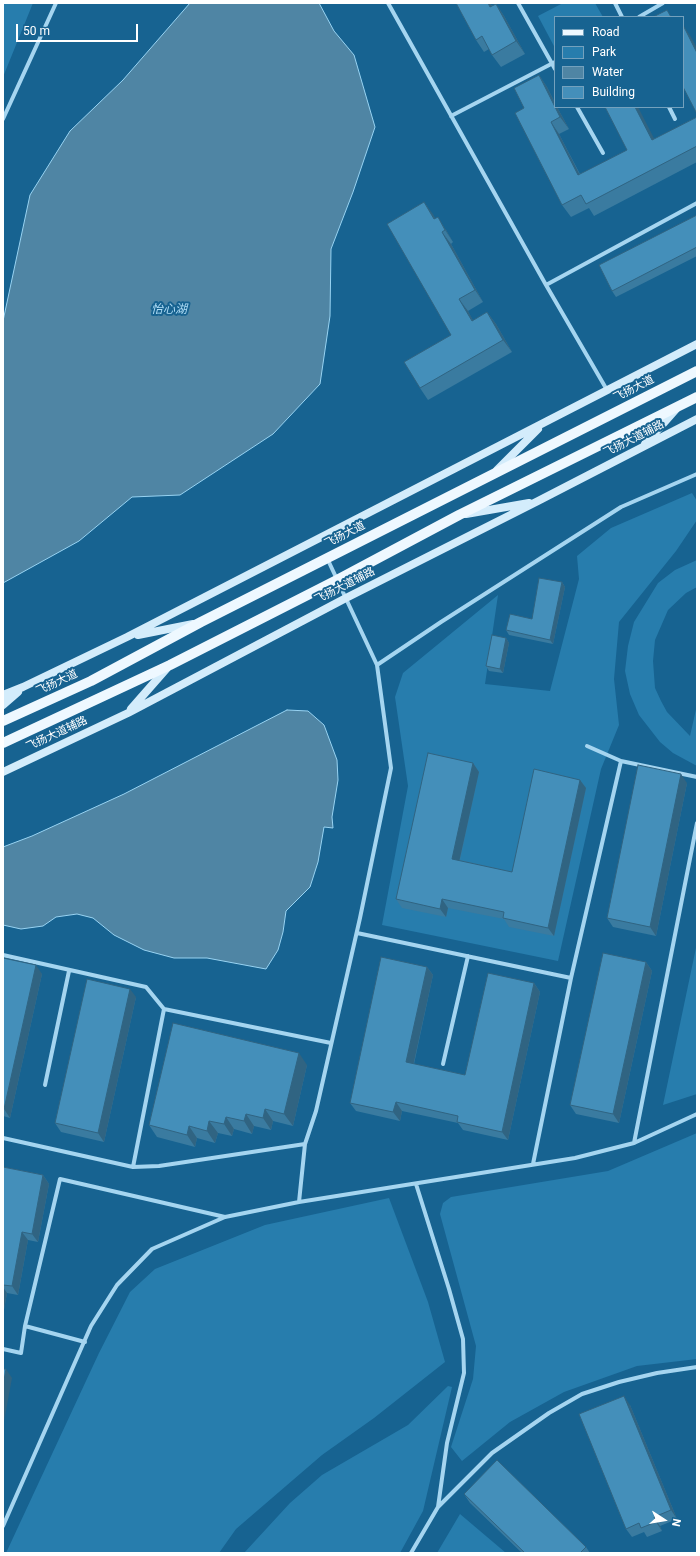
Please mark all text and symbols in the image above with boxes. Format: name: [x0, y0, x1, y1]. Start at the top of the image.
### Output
scale bar: [18, 16, 140, 42]
legend: [554, 16, 684, 108]
text: 50 m: [23, 24, 50, 38]
text: Road: [592, 25, 620, 39]
text: Park: [592, 45, 616, 59]
text: Water: [592, 65, 623, 79]
text: Building: [592, 85, 635, 99]
water label: 怡心湖: [151, 303, 187, 317]
street label: 飞扬大道: [611, 373, 657, 405]
street label: 飞扬大道辅路: [602, 418, 666, 460]
street label: 飞扬大道: [322, 519, 368, 551]
street label: 飞扬大道辅路: [313, 565, 377, 607]
street label: 飞扬大道: [34, 668, 80, 698]
street label: 飞扬大道辅路: [24, 714, 90, 754]
north arrow: [644, 1500, 684, 1540]
text: N: [669, 1517, 683, 1528]

